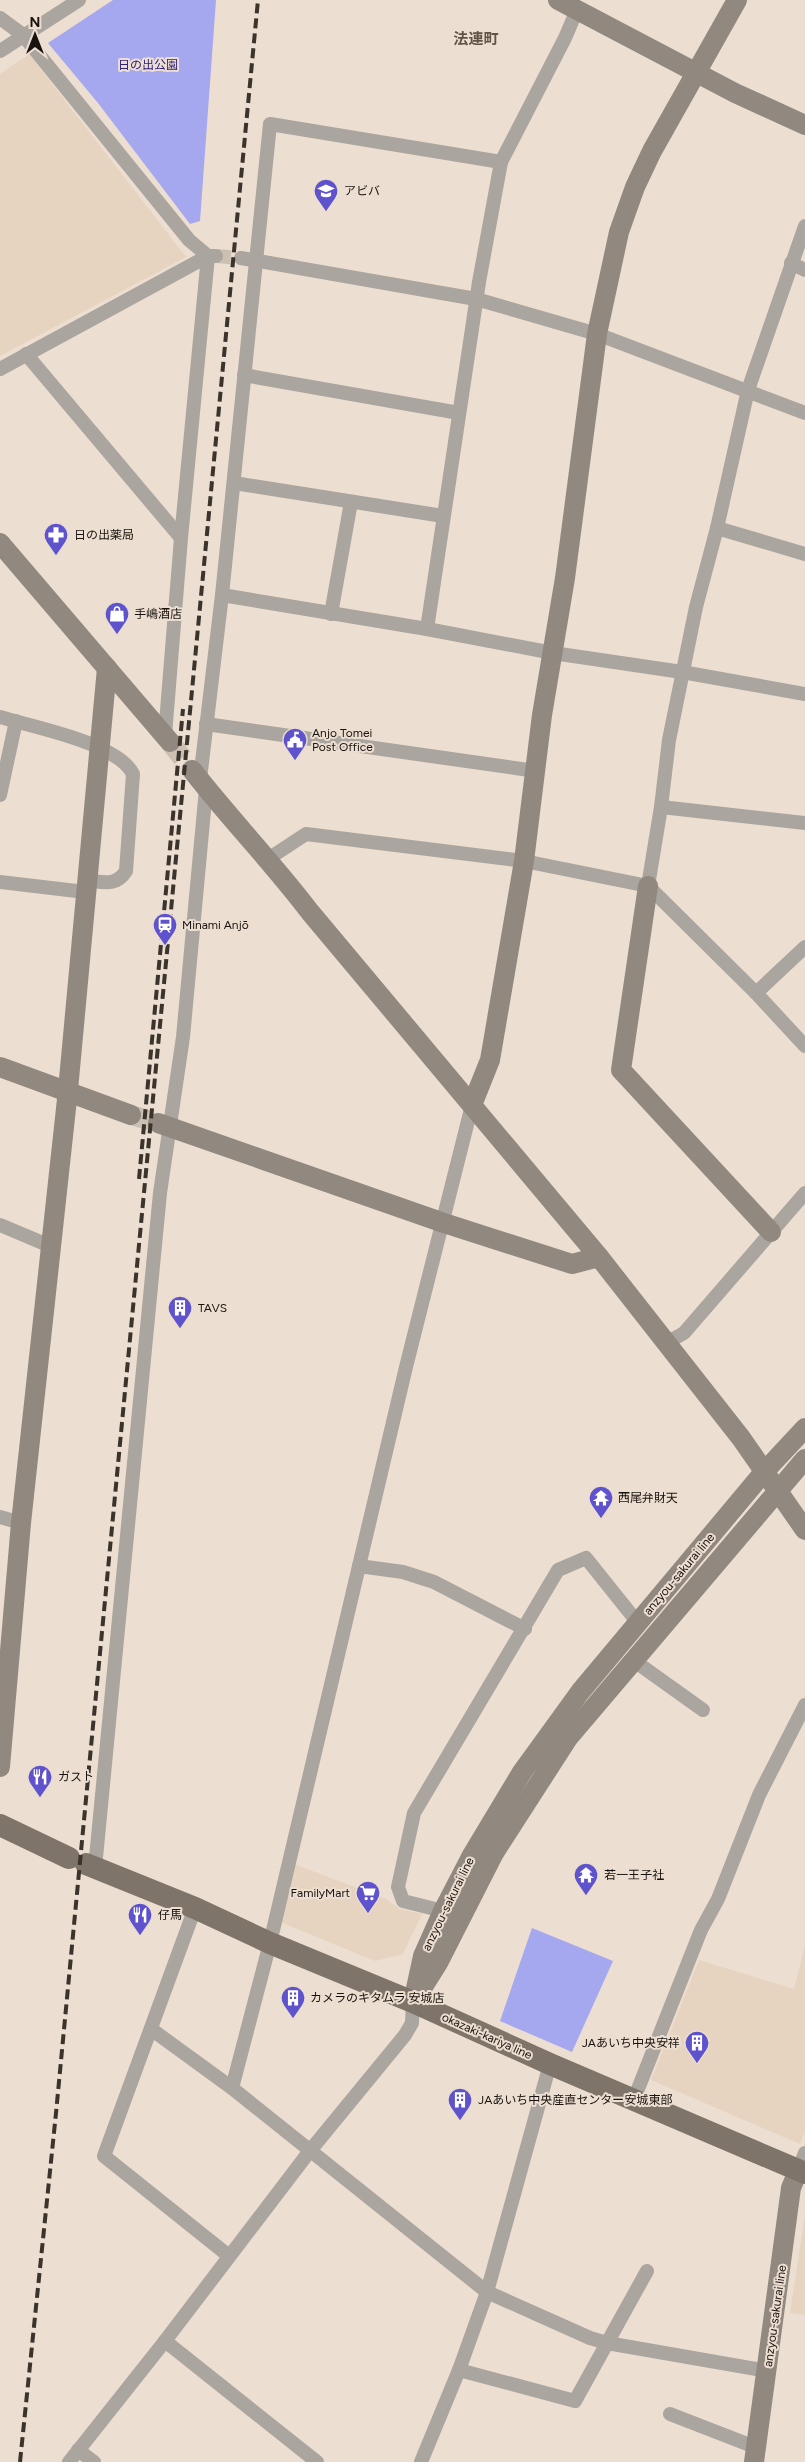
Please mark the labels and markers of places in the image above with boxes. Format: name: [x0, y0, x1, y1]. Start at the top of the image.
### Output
school or university icon: アビバ: [313, 178, 339, 212]
place label: アビバ: [344, 184, 380, 198]
pharmacy icon: 日の出薬局: [43, 522, 69, 556]
place label: 日の出薬局: [74, 528, 134, 542]
shop icon: 手嶋酒店: [104, 601, 130, 635]
place label: 手嶋酒店: [134, 607, 182, 621]
place label: Anjo Tomei Post Office: [312, 726, 373, 754]
public building icon: Anjo Tomei Post Office: [282, 727, 308, 761]
station icon: Minami Anjō: [152, 912, 178, 946]
place label: Minami Anjō: [182, 918, 249, 932]
building icon: TAVS: [167, 1295, 193, 1329]
place label: TAVS: [198, 1301, 227, 1315]
temple icon: 西尾弁財天: [588, 1485, 614, 1519]
place label: 西尾弁財天: [618, 1491, 678, 1505]
restaurant icon: ガスト: [27, 1764, 53, 1798]
place label: ガスト: [58, 1770, 94, 1784]
temple icon: 若一王子社: [573, 1862, 599, 1896]
place label: 若一王子社: [604, 1868, 664, 1882]
supermarket icon: FamilyMart: [355, 1880, 381, 1914]
place label: FamilyMart: [291, 1886, 350, 1900]
restaurant icon: 仔馬: [127, 1902, 153, 1936]
place label: 仔馬: [158, 1908, 182, 1922]
building icon: カメラのキタムラ 安城店: [280, 1985, 306, 2019]
place label: カメラのキタムラ 安城店: [310, 1991, 444, 2005]
building icon: JAあいち中央安祥: [684, 2030, 710, 2064]
place label: JAあいち中央安祥: [582, 2036, 680, 2050]
building icon: JAあいち中央産直センター安城東部: [447, 2087, 473, 2121]
place label: JAあいち中央産直センター安城東部: [478, 2093, 672, 2107]

